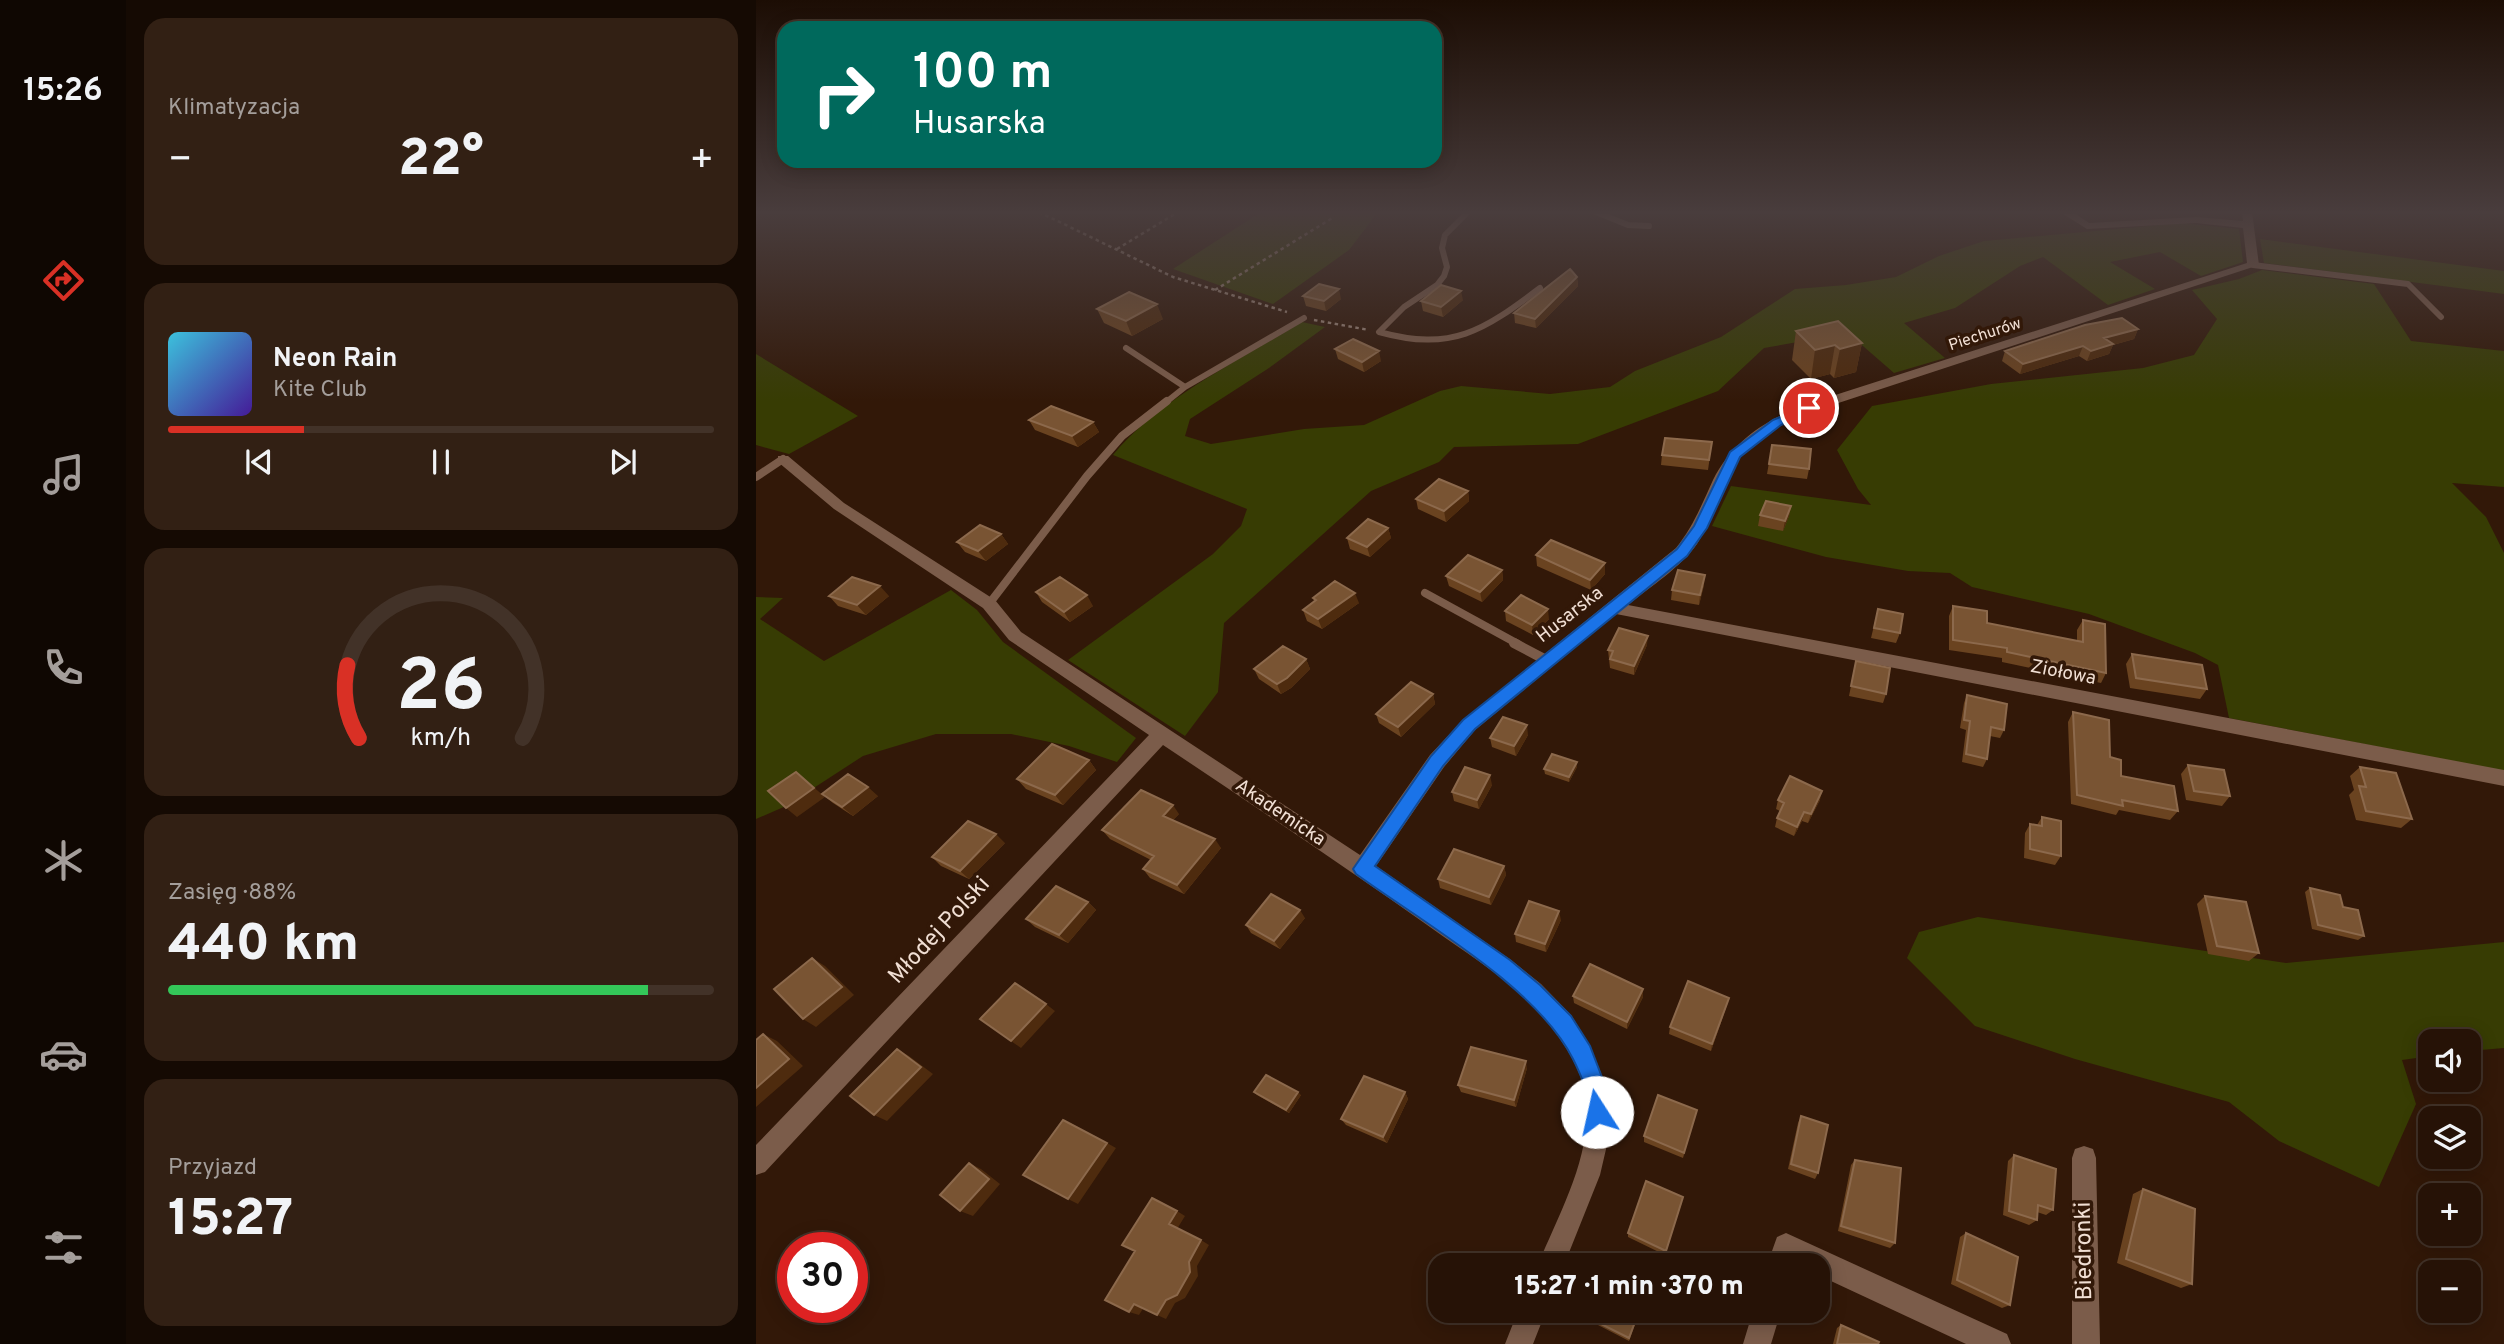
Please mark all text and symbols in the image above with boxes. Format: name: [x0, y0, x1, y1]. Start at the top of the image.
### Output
text: 100 m: [913, 44, 1052, 106]
icon: right: [798, 49, 889, 140]
text: 15:26: [23, 72, 103, 112]
text: Klimatyzacja: [168, 94, 300, 123]
text: Husarska: [913, 105, 1046, 145]
text: 22°: [398, 128, 484, 194]
text: −: [168, 137, 193, 186]
text: +: [689, 137, 714, 186]
icon: directions: [39, 256, 88, 305]
street label: Piechurów: [1946, 314, 2024, 356]
text: Neon Rain: [273, 343, 398, 376]
text: Kite Club: [273, 376, 367, 405]
pin: [1779, 378, 1839, 438]
icon: arrive: [1790, 389, 1828, 427]
icon: previous: [240, 443, 278, 481]
icon: pause: [422, 443, 460, 481]
icon: next: [604, 443, 642, 481]
icon: music: [39, 450, 88, 499]
street label: Husarska: [1532, 581, 1608, 649]
icon: phone: [39, 643, 88, 692]
text: 26: [396, 644, 486, 736]
street label: Ziołowa: [2028, 655, 2098, 691]
text: km/h: [411, 723, 471, 755]
street label: Akademicka: [1230, 774, 1330, 852]
icon: climate: [39, 836, 88, 885]
street label: Młodej Polski: [883, 871, 997, 991]
text: Zasięg · 88%: [168, 879, 296, 908]
text: 440 km: [168, 913, 359, 979]
map controls: [2418, 1029, 2481, 1323]
button: sound: [2418, 1029, 2481, 1092]
icon: car: [39, 1030, 88, 1079]
position arrow: [1560, 1075, 1634, 1149]
button: layers: [2418, 1106, 2481, 1169]
text: Przyjazd: [168, 1154, 257, 1183]
button: +: [2418, 1183, 2481, 1246]
text: 15:27: [168, 1188, 293, 1254]
street label: Biedronki: [2070, 1201, 2100, 1301]
icon: filters: [39, 1223, 88, 1272]
speed limit sign: 30: [777, 1232, 868, 1323]
button: −: [2418, 1260, 2481, 1323]
text: 15:27 · 1 min · 370 m: [1514, 1271, 1744, 1304]

